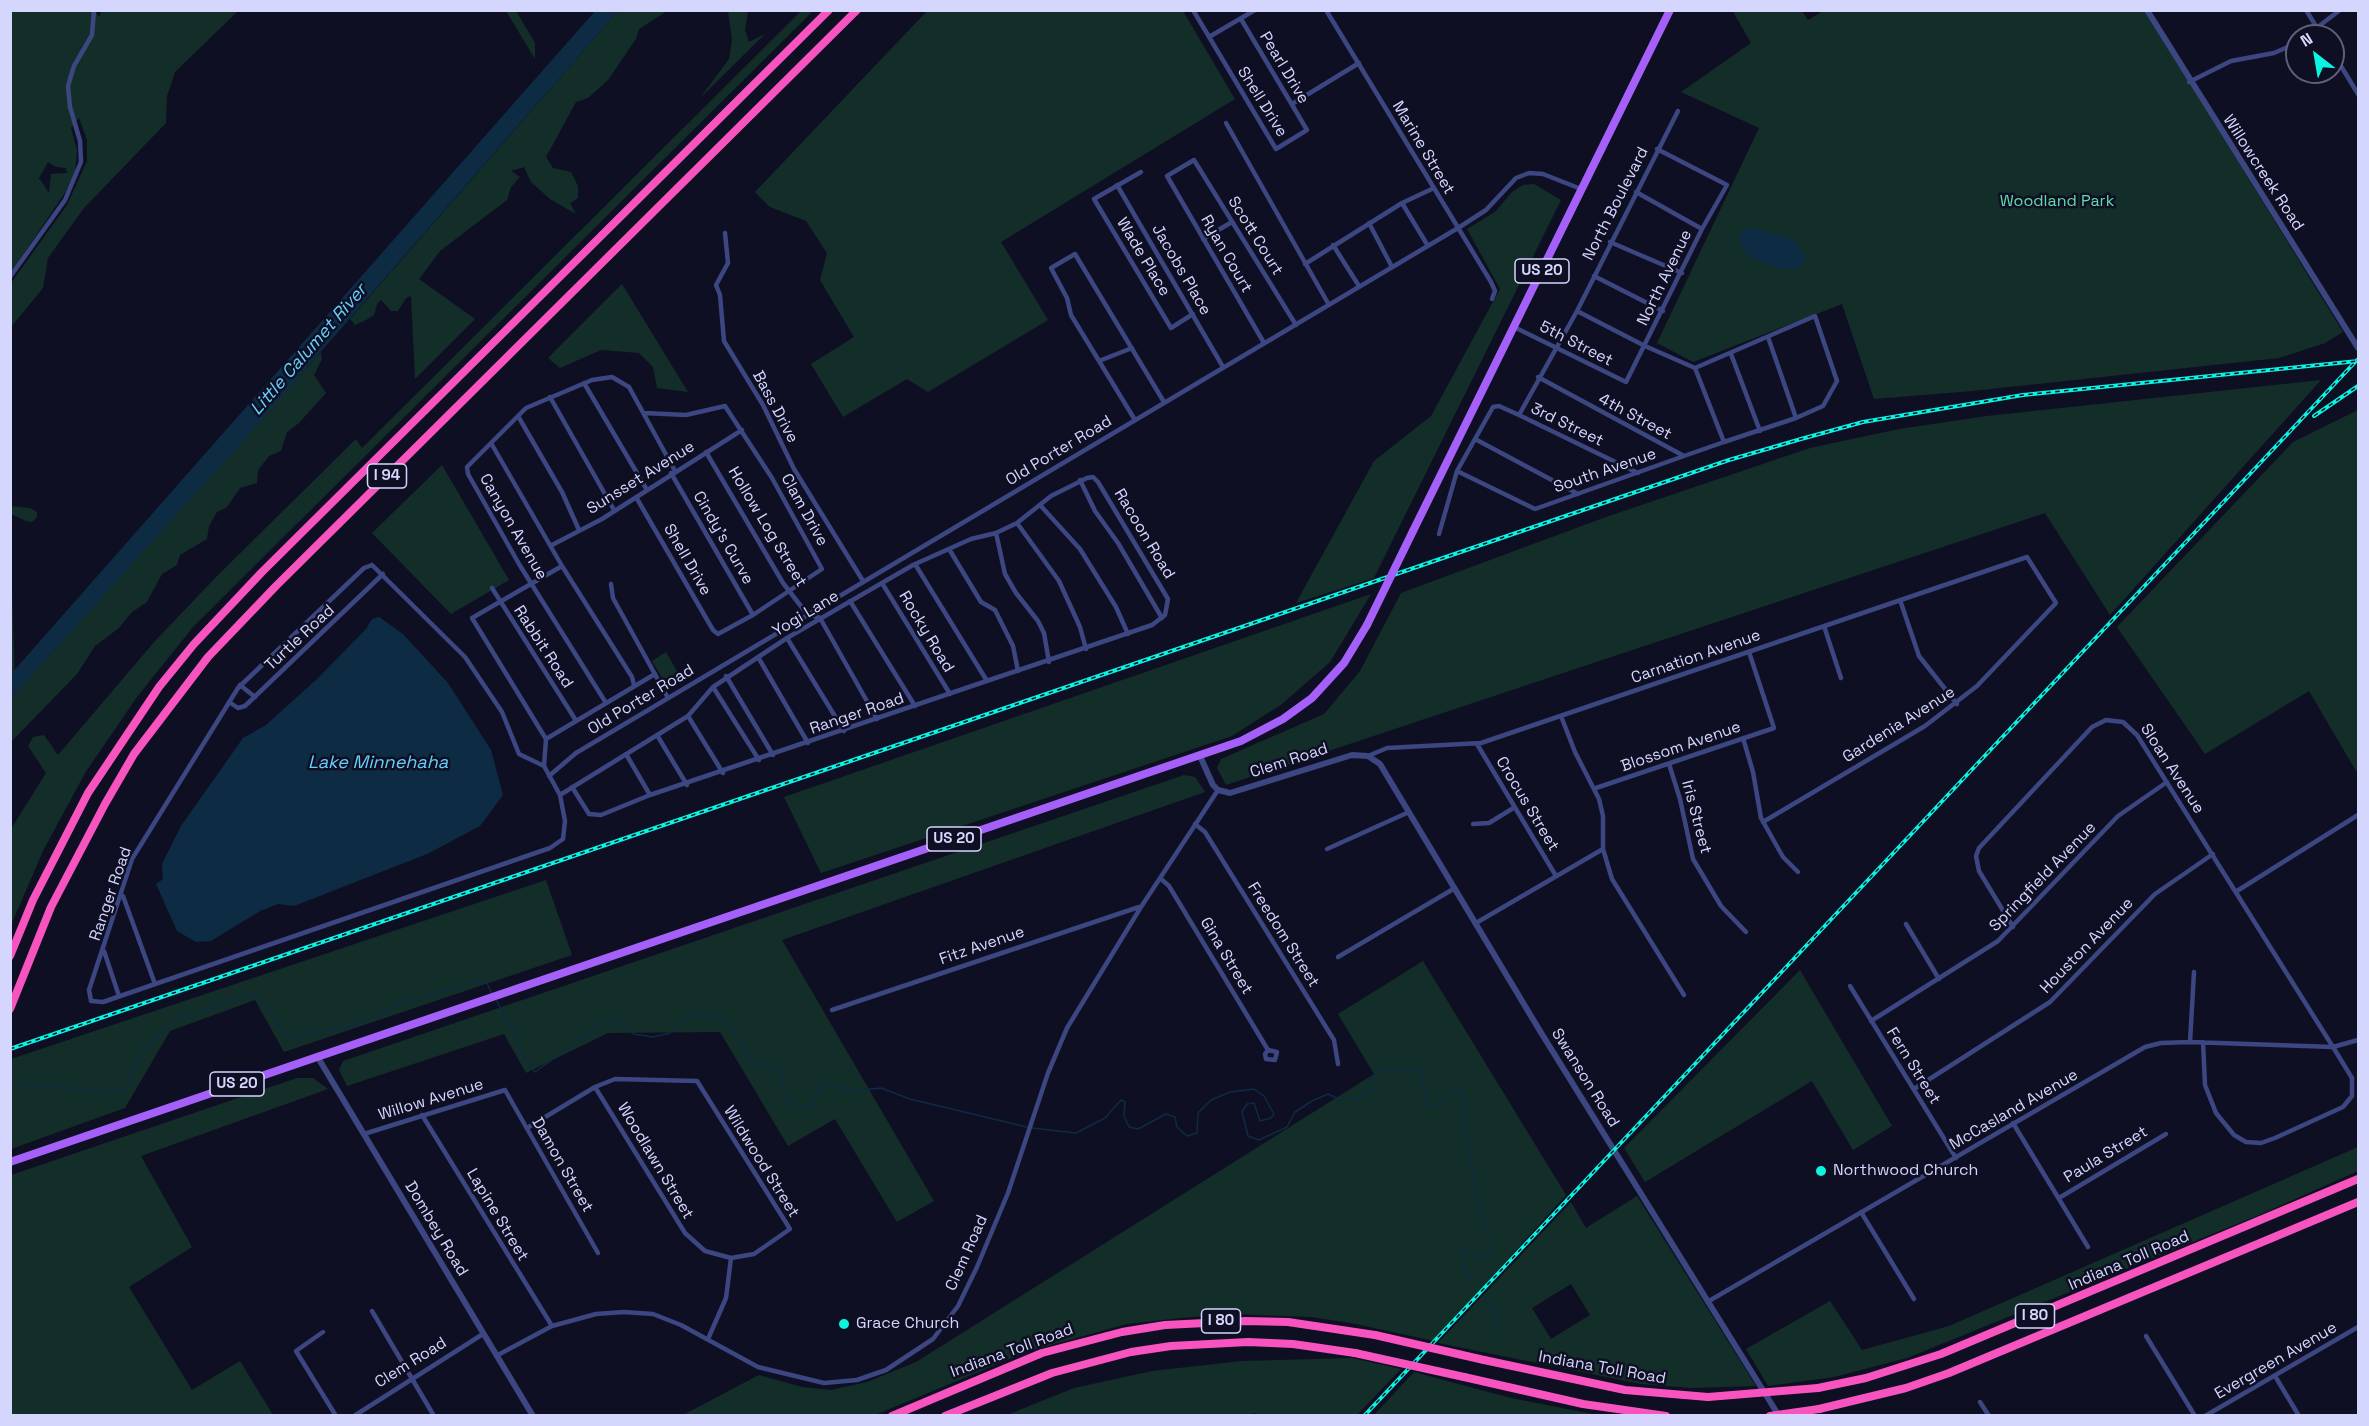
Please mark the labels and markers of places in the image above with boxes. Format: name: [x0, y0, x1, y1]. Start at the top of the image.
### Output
place label: Northwood Church: [1833, 1161, 1978, 1181]
marker: Northwood Church: [1814, 1164, 1828, 1178]
place label: Grace Church: [856, 1314, 959, 1334]
marker: Grace Church: [837, 1317, 851, 1331]

